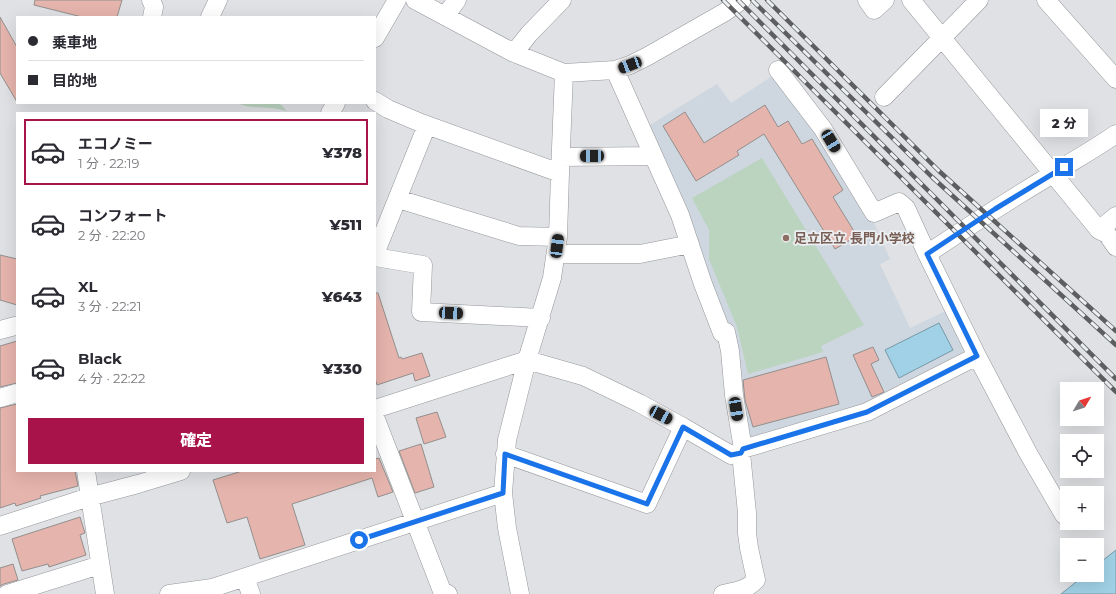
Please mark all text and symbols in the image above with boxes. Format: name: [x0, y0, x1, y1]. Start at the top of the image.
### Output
text: 乗車地: [52, 33, 97, 52]
car: [617, 55, 643, 75]
text: 目的地: [52, 71, 97, 90]
callout: 2 分: [1040, 109, 1088, 137]
text: 2 分: [1052, 115, 1076, 131]
car: [820, 128, 842, 154]
icon: car: [30, 134, 66, 170]
text: エコノミー: [78, 134, 153, 153]
text: ¥378: [322, 143, 362, 162]
car: [580, 150, 604, 162]
text: 1 分 · 22:19: [78, 155, 139, 171]
route end: [1055, 158, 1073, 176]
icon: car: [30, 206, 66, 242]
text: コンフォート: [78, 206, 168, 225]
text: ¥511: [329, 215, 362, 234]
text: 2 分 · 22:20: [78, 227, 145, 243]
place label: 足立区立 長門小学校: [794, 230, 915, 246]
car: [550, 233, 564, 259]
marker: 足立区立 長門小学校: [781, 233, 791, 243]
text: XL: [78, 277, 97, 296]
icon: car: [30, 278, 66, 314]
text: ¥643: [322, 287, 362, 306]
text: 3 分 · 22:21: [78, 298, 141, 314]
car: [439, 306, 463, 320]
text: Black: [78, 349, 122, 368]
icon: car: [30, 350, 66, 386]
text: ¥330: [322, 359, 362, 378]
text: 4 分 · 22:22: [78, 370, 145, 386]
north arrow: [1060, 382, 1104, 426]
map controls: [1060, 382, 1104, 582]
car: [728, 396, 744, 422]
car: [648, 404, 674, 426]
button: 確定: [28, 418, 364, 464]
button: locate: [1060, 434, 1104, 478]
button: +: [1060, 486, 1104, 530]
route start: [350, 531, 368, 549]
button: −: [1060, 538, 1104, 582]

